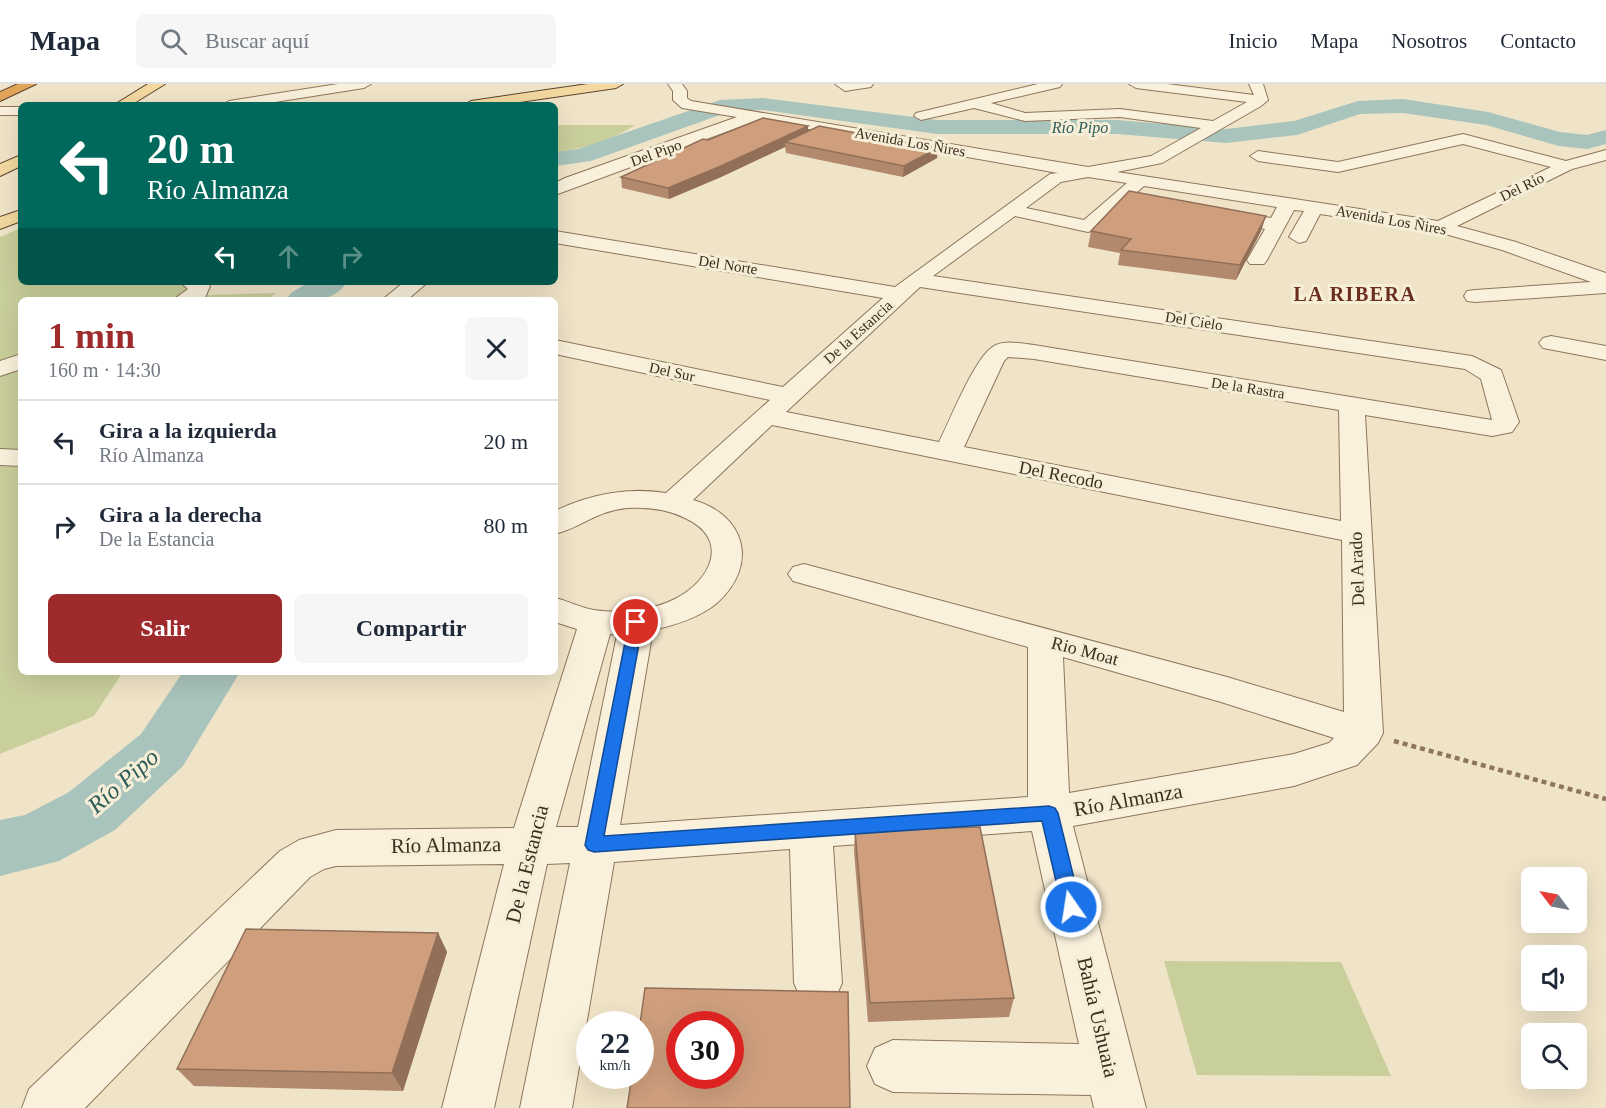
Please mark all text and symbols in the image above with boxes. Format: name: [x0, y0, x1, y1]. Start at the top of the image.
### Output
search box: [136, 14, 556, 68]
text: Mapa: [30, 25, 100, 56]
icon: search: [157, 25, 190, 58]
text: Buscar aquí: [205, 28, 309, 53]
text: Inicio: [1229, 29, 1278, 53]
text: Mapa: [1311, 29, 1358, 53]
text: Nosotros: [1391, 29, 1467, 53]
text: Contacto: [1500, 29, 1576, 53]
water label: Río Pipo: [1051, 119, 1108, 137]
street label: Avenida Los Ñires: [853, 124, 967, 160]
icon: left: [48, 126, 126, 204]
text: 20 m: [147, 126, 235, 172]
street label: Del Pipo: [628, 136, 684, 170]
street label: Del Rio: [1497, 169, 1547, 205]
text: Río Almanza: [147, 175, 289, 205]
street label: Avenida Los Ñires: [1334, 202, 1448, 238]
icon: left: [209, 240, 242, 273]
icon: ahead: [272, 240, 305, 273]
icon: right: [335, 240, 368, 273]
street label: Del Norte: [697, 252, 759, 278]
district label: LA RIBERA: [1294, 283, 1416, 305]
street label: De la Estancia: [820, 297, 896, 367]
street label: Del Cielo: [1164, 309, 1224, 333]
text: 1 min: [48, 316, 135, 356]
button: close: [465, 317, 528, 380]
text: 160 m · 14:30: [48, 359, 161, 381]
street label: Del Sur: [648, 359, 696, 385]
street label: De la Rastra: [1210, 374, 1286, 402]
text: Gira a la izquierda: [99, 418, 277, 443]
icon: left: [48, 426, 81, 459]
text: 20 m: [483, 429, 528, 454]
text: Río Almanza: [99, 444, 204, 466]
street label: Del Recodo: [1017, 457, 1105, 493]
text: Gira a la derecha: [99, 502, 262, 527]
icon: right: [48, 510, 81, 543]
text: 80 m: [483, 513, 528, 538]
text: De la Estancia: [99, 528, 215, 550]
street label: Del Arado: [1346, 531, 1368, 607]
button: Salir: [48, 594, 282, 663]
button: Compartir: [294, 594, 528, 663]
pin: [610, 596, 661, 647]
icon: arrive: [619, 605, 652, 638]
street label: Rio Moat: [1049, 632, 1121, 670]
water label: Río Pipo: [82, 743, 163, 819]
street label: Río Almanza: [1072, 778, 1185, 821]
street label: De la Estancia: [501, 802, 553, 926]
street label: Río Almanza: [391, 832, 502, 858]
north arrow: [1521, 867, 1587, 933]
map controls: [1521, 867, 1587, 1089]
position arrow: [1039, 875, 1103, 939]
button: sound: [1521, 945, 1587, 1011]
street label: Bahía Ushuaia: [1072, 954, 1124, 1080]
speed limit sign: 30: [666, 1011, 744, 1089]
button: search: [1521, 1023, 1587, 1089]
text: 22: [600, 1026, 630, 1059]
text: km/h: [600, 1057, 630, 1073]

